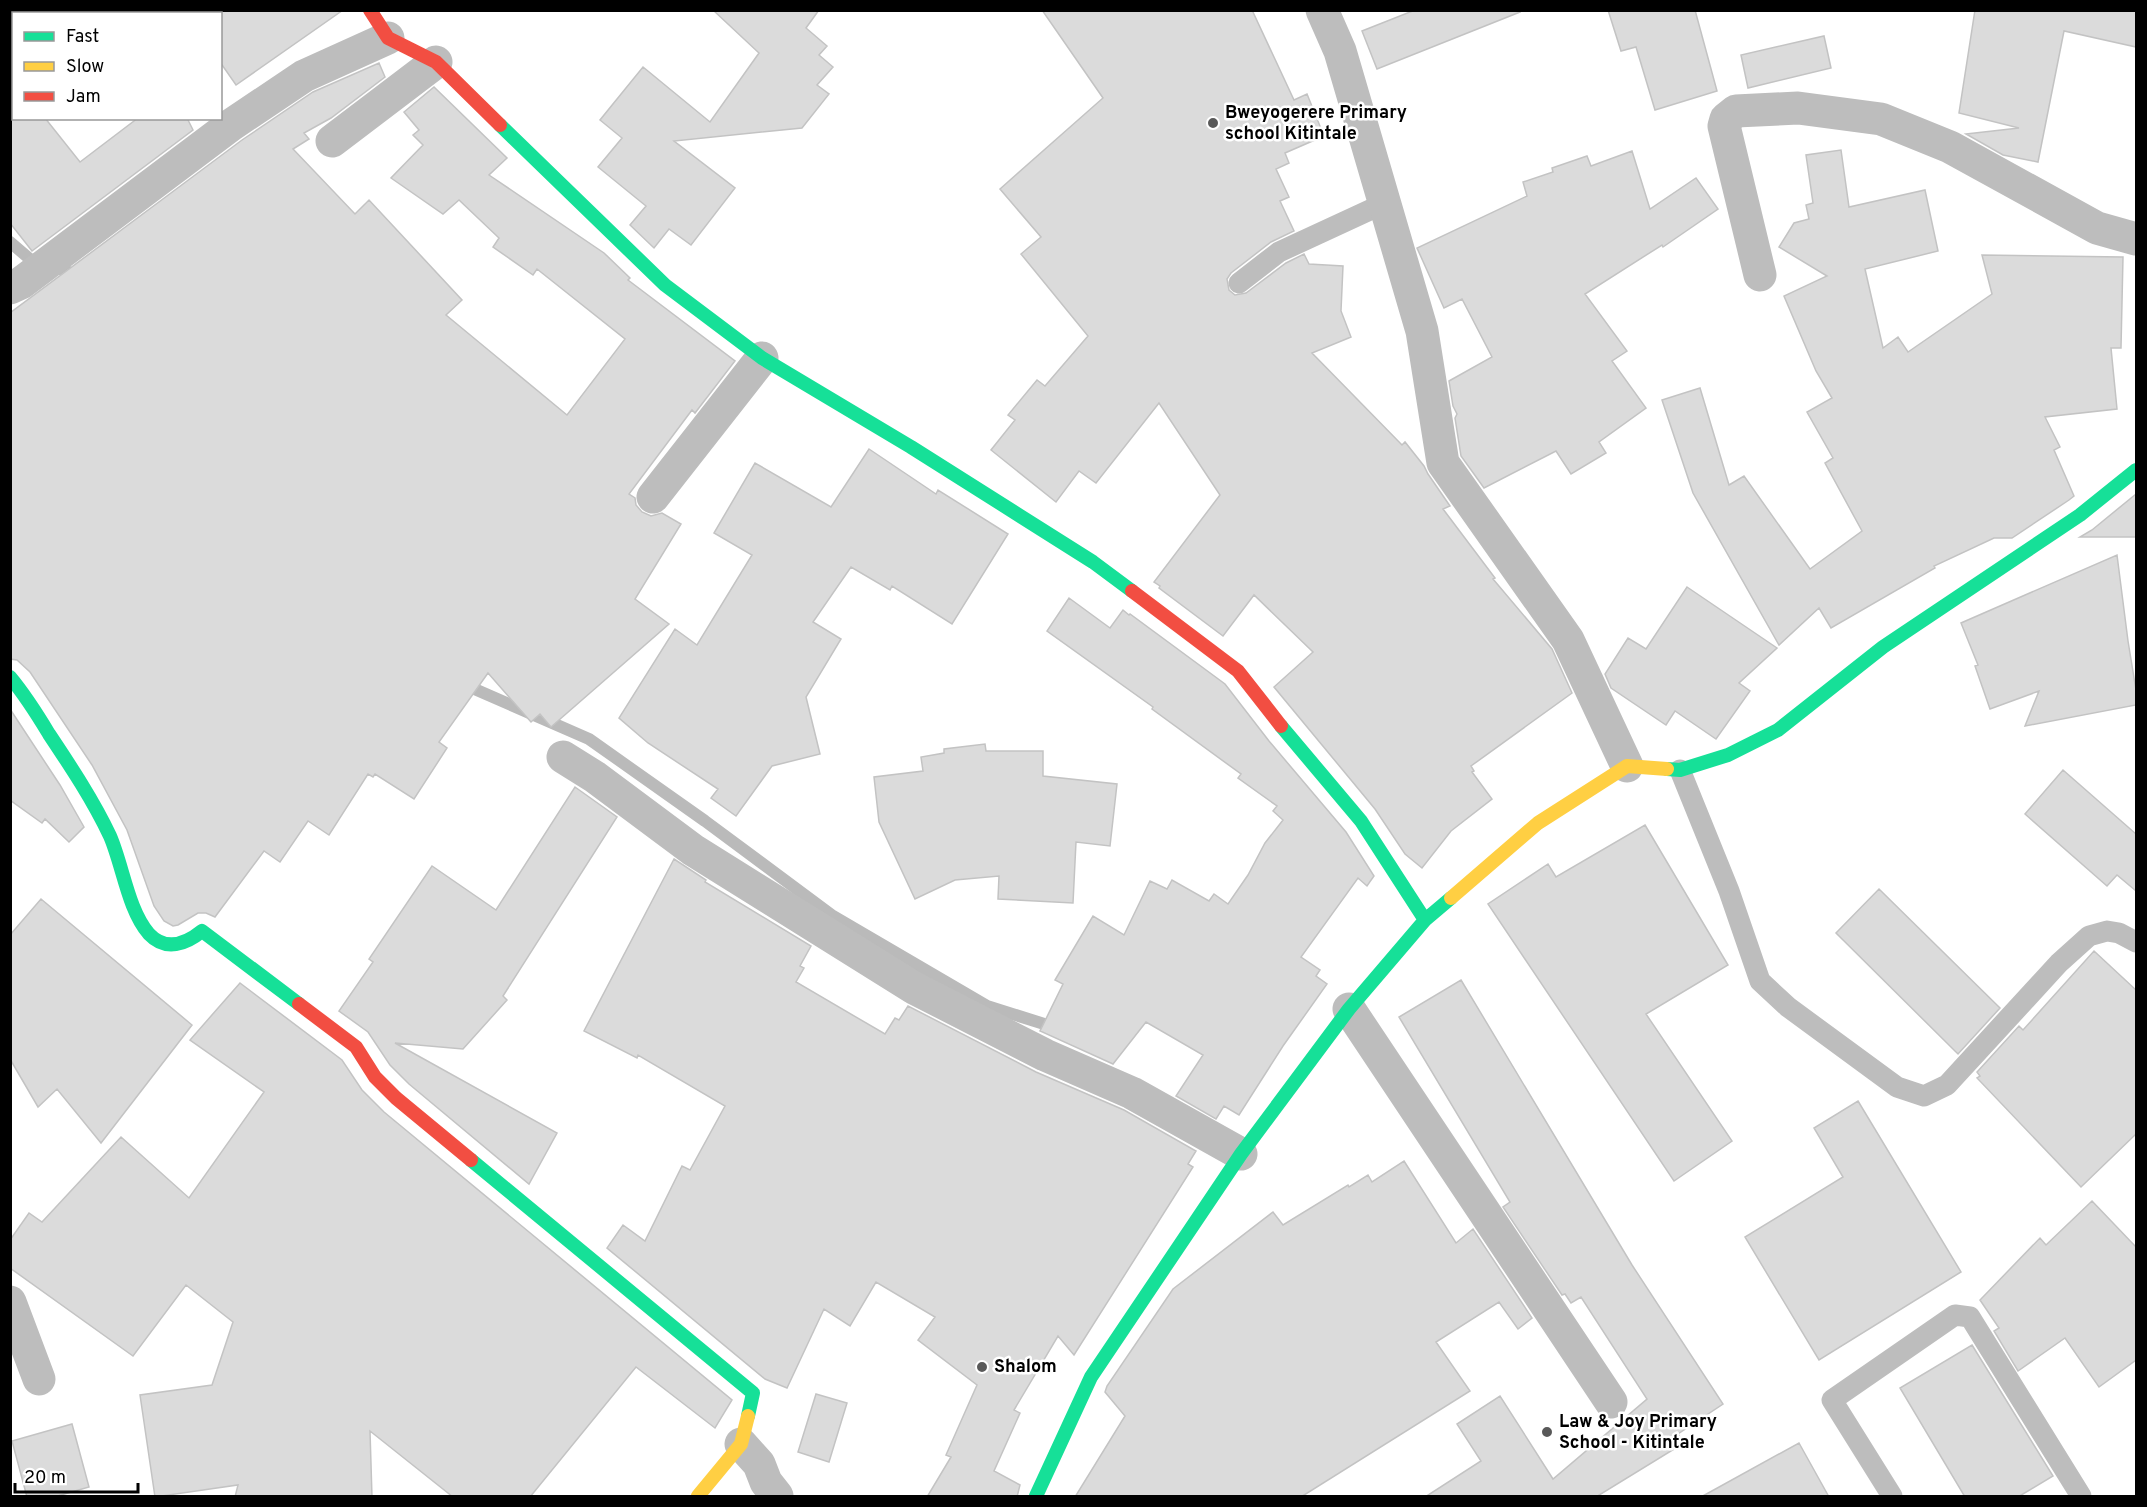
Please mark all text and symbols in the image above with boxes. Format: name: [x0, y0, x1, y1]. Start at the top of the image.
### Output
legend: [12, 12, 222, 120]
text: Fast: [66, 26, 99, 49]
text: Slow: [66, 56, 104, 79]
text: Jam: [66, 86, 101, 109]
place label: Bweyogerere Primary school Kitintale: [1225, 102, 1407, 146]
marker: Bweyogerere Primary school Kitintale: [1206, 116, 1220, 130]
place label: Shalom: [994, 1356, 1057, 1379]
marker: Shalom: [975, 1360, 989, 1374]
place label: Law & Joy Primary School - Kitintale: [1559, 1411, 1717, 1455]
marker: Law & Joy Primary School - Kitintale: [1540, 1425, 1554, 1439]
scale bar: [15, 1456, 138, 1494]
text: 20 m: [24, 1467, 66, 1490]

